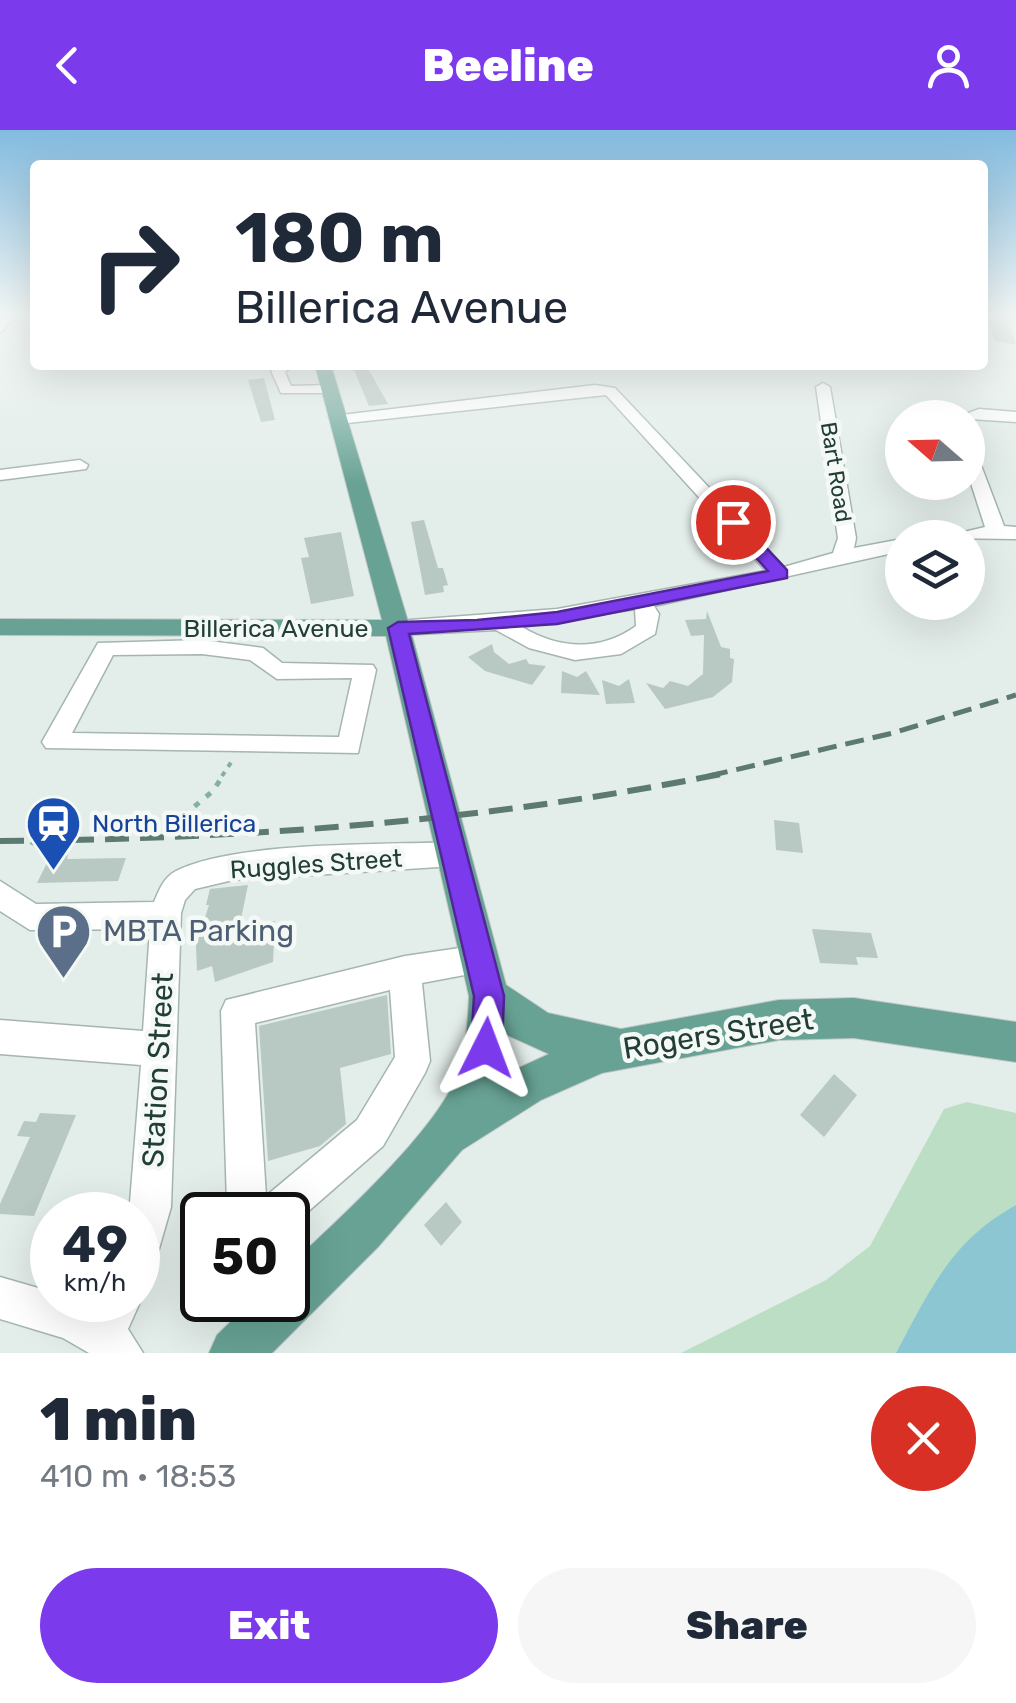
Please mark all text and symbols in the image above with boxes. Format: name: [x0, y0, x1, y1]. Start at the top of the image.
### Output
icon: back: [40, 38, 95, 93]
icon: person: [921, 38, 976, 93]
text: Beeline: [422, 39, 594, 92]
text: 180 m: [235, 197, 444, 280]
icon: right: [70, 200, 200, 330]
text: Billerica Avenue: [235, 281, 568, 334]
north arrow: [885, 400, 985, 500]
map controls: [885, 400, 985, 620]
street label: Bart Road: [815, 420, 857, 524]
pin: [691, 480, 776, 565]
icon: arrive: [706, 495, 761, 550]
button: layers: [885, 520, 985, 620]
street label: Billerica Avenue: [183, 614, 369, 643]
station icon: North Billerica: [23, 793, 83, 872]
place label: North Billerica: [92, 809, 256, 838]
street label: Ruggles Street: [229, 844, 403, 884]
parking icon: MBTA Parking: [34, 901, 94, 980]
place label: MBTA Parking: [103, 913, 294, 949]
street label: Station Street: [135, 971, 181, 1168]
position arrow: [434, 996, 538, 1100]
street label: Rogers Street: [620, 1001, 816, 1067]
speed limit sign: 50: [180, 1192, 310, 1322]
text: 49: [62, 1215, 128, 1275]
text: km/h: [64, 1268, 126, 1297]
text: 1 min: [40, 1384, 197, 1455]
button: close: [871, 1386, 976, 1491]
text: 410 m · 18:53: [40, 1457, 236, 1495]
button: Exit: [40, 1568, 498, 1683]
button: Share: [518, 1568, 976, 1683]

